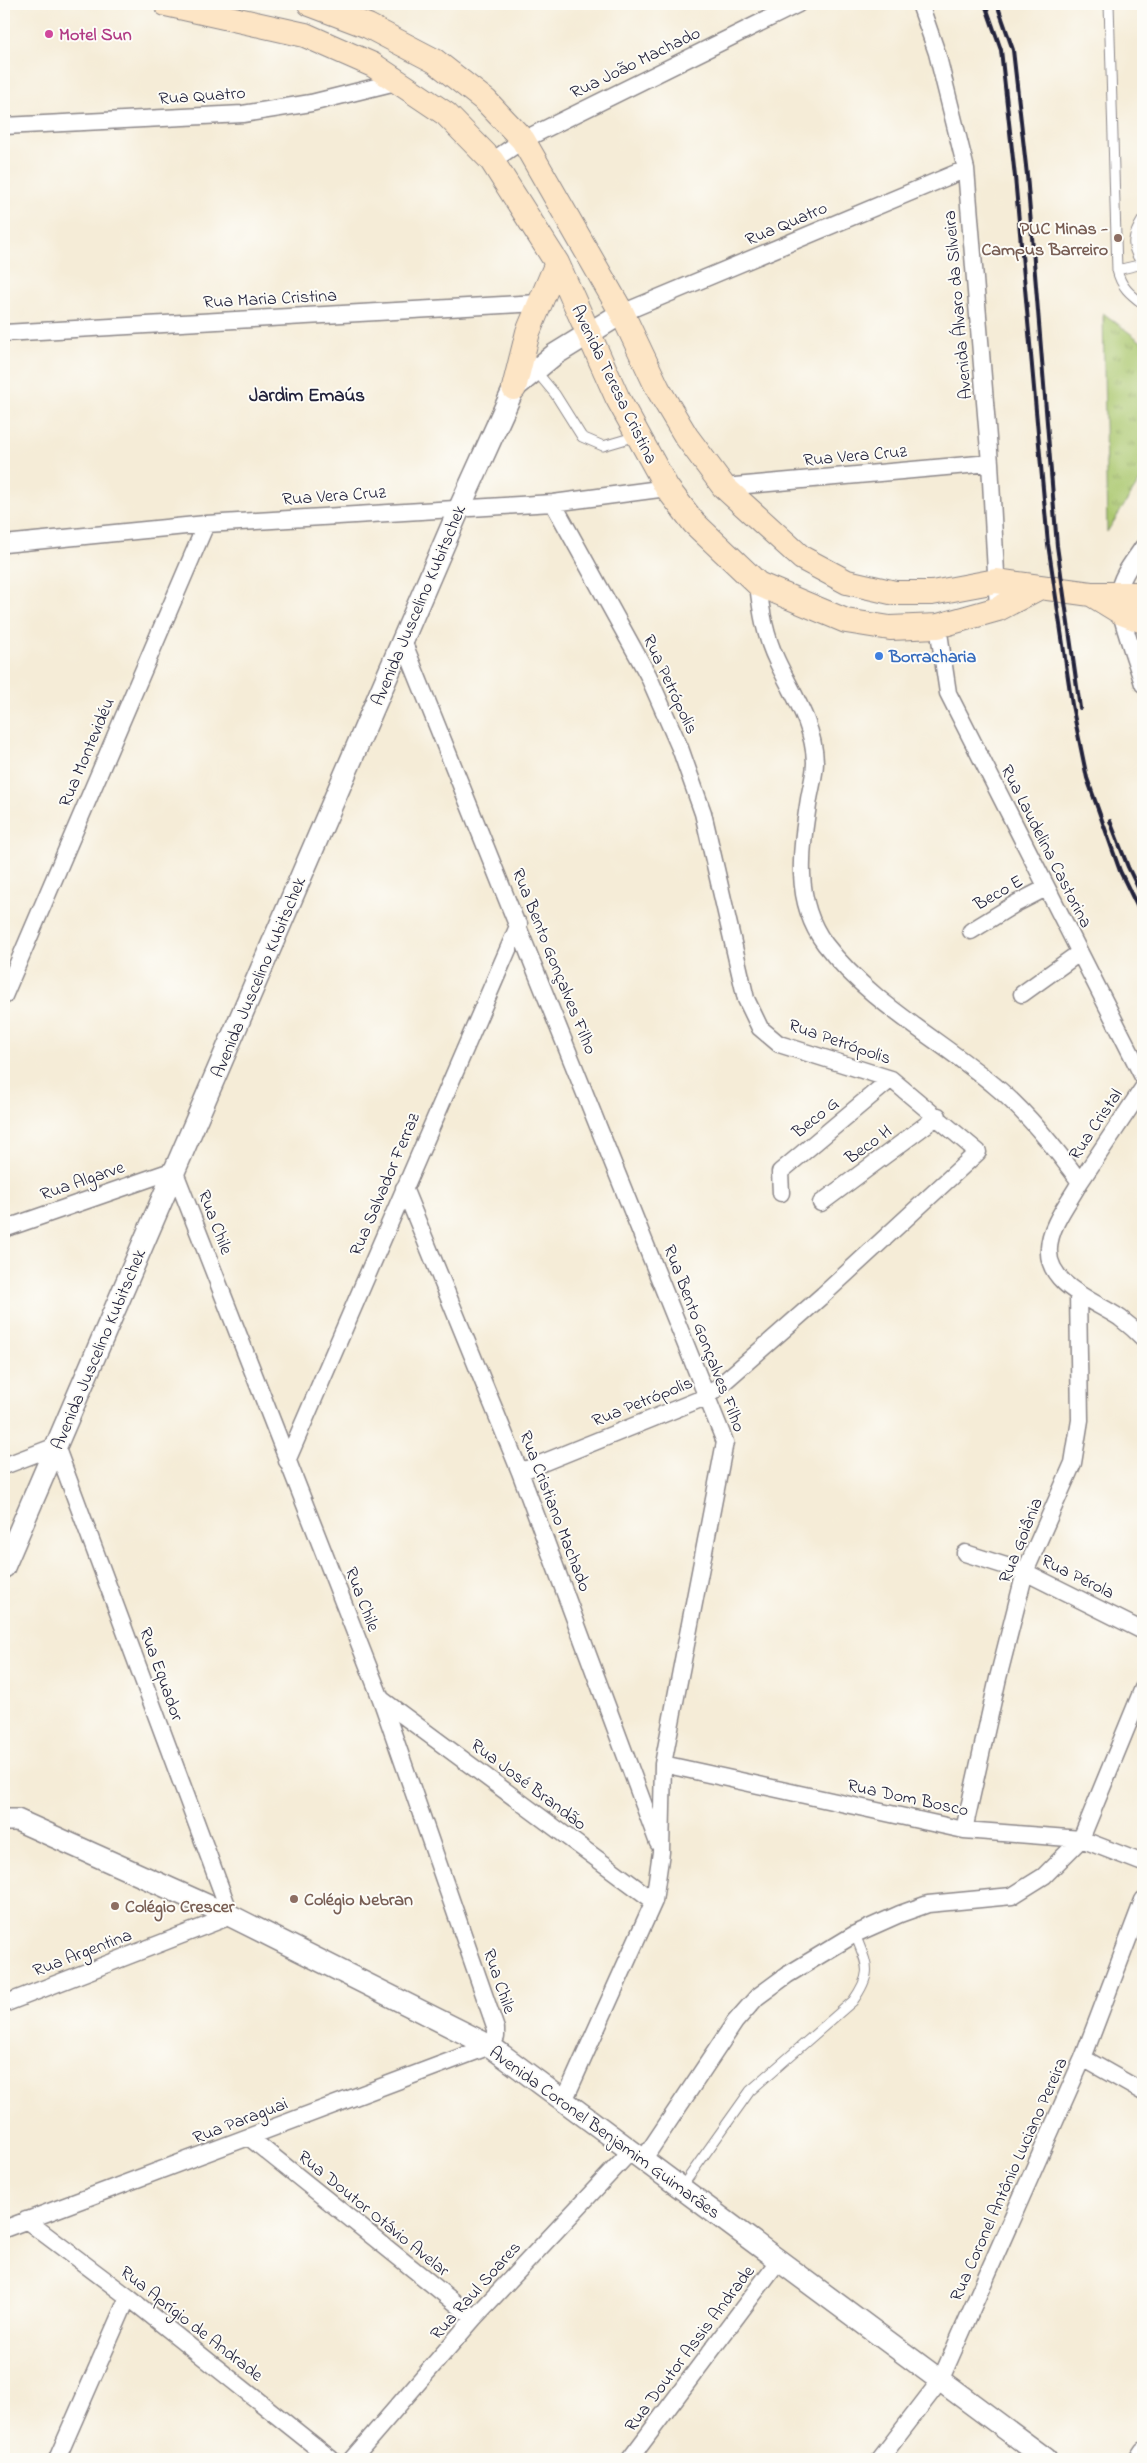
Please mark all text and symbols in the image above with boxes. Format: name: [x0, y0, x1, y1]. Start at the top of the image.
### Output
street label: Rua João Machado: [566, 21, 705, 107]
place label: Motel Sun: [59, 23, 132, 49]
marker: Motel Sun: [43, 28, 55, 40]
street label: Rua Quatro: [158, 81, 246, 113]
street label: Rua Quatro: [742, 196, 832, 254]
street label: Avenida Álvaro da Silveira: [938, 209, 980, 400]
place label: PUC Minas - Campus Barreiro: [981, 217, 1108, 264]
marker: PUC Minas - Campus Barreiro: [1112, 232, 1124, 244]
street label: Rua Maria Cristina: [203, 284, 338, 316]
street label: Avenida Teresa Cristina: [563, 301, 663, 469]
district label: Jardim Emaús: [249, 383, 365, 410]
street label: Rua Vera Cruz: [802, 439, 909, 474]
street label: Rua Vera Cruz: [281, 480, 387, 514]
street label: Avenida Juscelino Kubitschek: [366, 501, 474, 710]
street label: Rua Petrópolis: [635, 631, 704, 739]
place label: Borracharia: [888, 645, 976, 671]
marker: Borracharia: [873, 650, 885, 662]
street label: Rua Montevidéu: [53, 694, 123, 811]
street label: Rua Laudelina Castorina: [993, 761, 1098, 933]
street label: Rua Bento Gonçalves Filho: [504, 865, 602, 1059]
street label: Beco E: [969, 869, 1028, 919]
street label: Avenida Juscelino Kubitschek: [206, 873, 314, 1082]
street label: Rua Petrópolis: [785, 1013, 894, 1073]
street label: Rua Cristal: [1063, 1084, 1130, 1166]
street label: Beco G: [787, 1092, 845, 1146]
street label: Rua Salvador Ferraz: [344, 1109, 428, 1260]
street label: Beco H: [839, 1120, 898, 1172]
street label: Rua Algarve: [37, 1155, 129, 1209]
street label: Rua Chile: [190, 1187, 239, 1260]
street label: Rua Bento Gonçalves Filho: [655, 1241, 751, 1436]
street label: Avenida Juscelino Kubitschek: [46, 1245, 154, 1454]
street label: Rua Petrópolis: [588, 1371, 697, 1435]
street label: Rua Cristiano Machado: [511, 1428, 597, 1596]
street label: Rua Goiânia: [993, 1494, 1051, 1587]
street label: Rua Pérola: [1036, 1549, 1118, 1607]
street label: Rua Chile: [337, 1564, 386, 1637]
street label: Rua Equador: [131, 1624, 189, 1725]
street label: Rua José Brandão: [464, 1733, 591, 1838]
street label: Rua Dom Bosco: [845, 1773, 971, 1825]
place label: Colégio Nebran: [304, 1888, 413, 1915]
marker: Colégio Nebran: [288, 1893, 300, 1905]
place label: Colégio Crescer: [125, 1895, 235, 1922]
marker: Colégio Crescer: [109, 1900, 121, 1912]
street label: Rua Argentina: [30, 1923, 136, 1986]
street label: Rua Chile: [475, 1946, 522, 2019]
street label: Avenida Coronel Benjamim Guimarães: [483, 2041, 725, 2226]
street label: Rua Coronel Antônio Luciano Pereira: [944, 2054, 1076, 2306]
street label: Rua Paraguai: [189, 2092, 292, 2153]
street label: Rua Doutor Otávio Avelar: [291, 2145, 455, 2284]
street label: Rua Raul Soares: [425, 2236, 528, 2347]
street label: Rua Aprígio de Andrade: [113, 2260, 269, 2390]
street label: Rua Doutor Assis Andrade: [619, 2260, 763, 2438]

